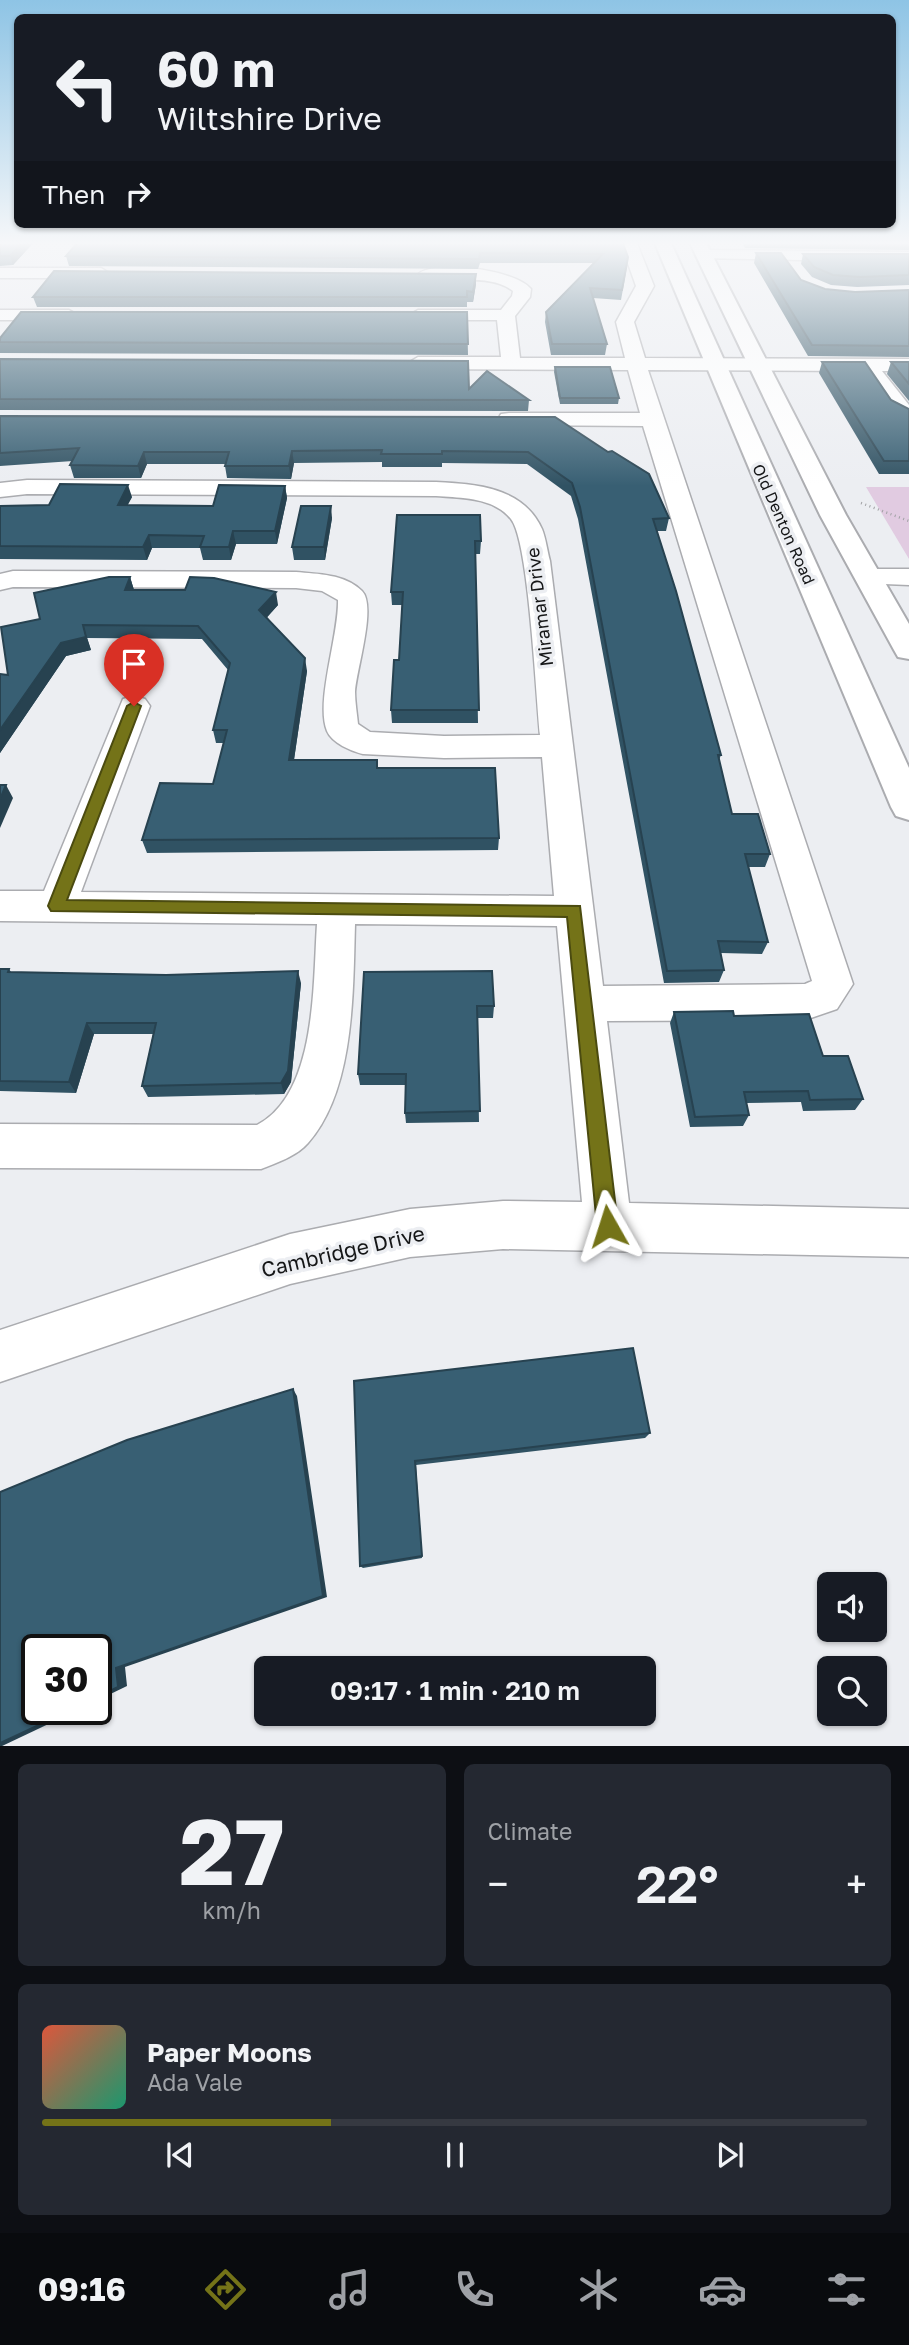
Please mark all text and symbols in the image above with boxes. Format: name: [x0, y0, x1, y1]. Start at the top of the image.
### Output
text: 60 m: [157, 39, 275, 98]
icon: left: [42, 42, 133, 133]
text: Wiltshire Drive: [157, 99, 382, 137]
icon: right: [119, 175, 157, 213]
text: Then: [42, 179, 105, 210]
street label: Old Denton Road: [748, 461, 820, 587]
street label: Miramar Drive: [521, 546, 557, 668]
pin: [104, 634, 164, 706]
icon: arrive: [115, 645, 153, 683]
position arrow: [571, 1189, 645, 1263]
street label: Cambridge Drive: [259, 1220, 427, 1282]
map controls: [817, 1572, 887, 1726]
button: sound: [817, 1572, 887, 1642]
speed limit sign: 30: [21, 1634, 112, 1725]
button: search: [817, 1656, 887, 1726]
text: 09:17 · 1 min · 210 m: [330, 1675, 580, 1706]
text: 27: [179, 1796, 284, 1905]
text: Climate: [488, 1817, 572, 1845]
text: 22°: [636, 1852, 719, 1914]
text: −: [488, 1861, 508, 1906]
text: +: [846, 1861, 867, 1906]
text: km/h: [202, 1896, 261, 1924]
text: Paper Moons: [147, 2037, 312, 2068]
text: Ada Vale: [147, 2068, 243, 2096]
icon: previous: [161, 2136, 199, 2174]
icon: pause: [436, 2136, 474, 2174]
icon: next: [711, 2136, 749, 2174]
icon: directions: [201, 2265, 250, 2314]
icon: music: [325, 2265, 374, 2314]
icon: phone: [450, 2265, 499, 2314]
icon: climate: [574, 2265, 623, 2314]
icon: car: [698, 2265, 747, 2314]
icon: filters: [822, 2265, 871, 2314]
text: 09:16: [38, 2270, 126, 2308]

